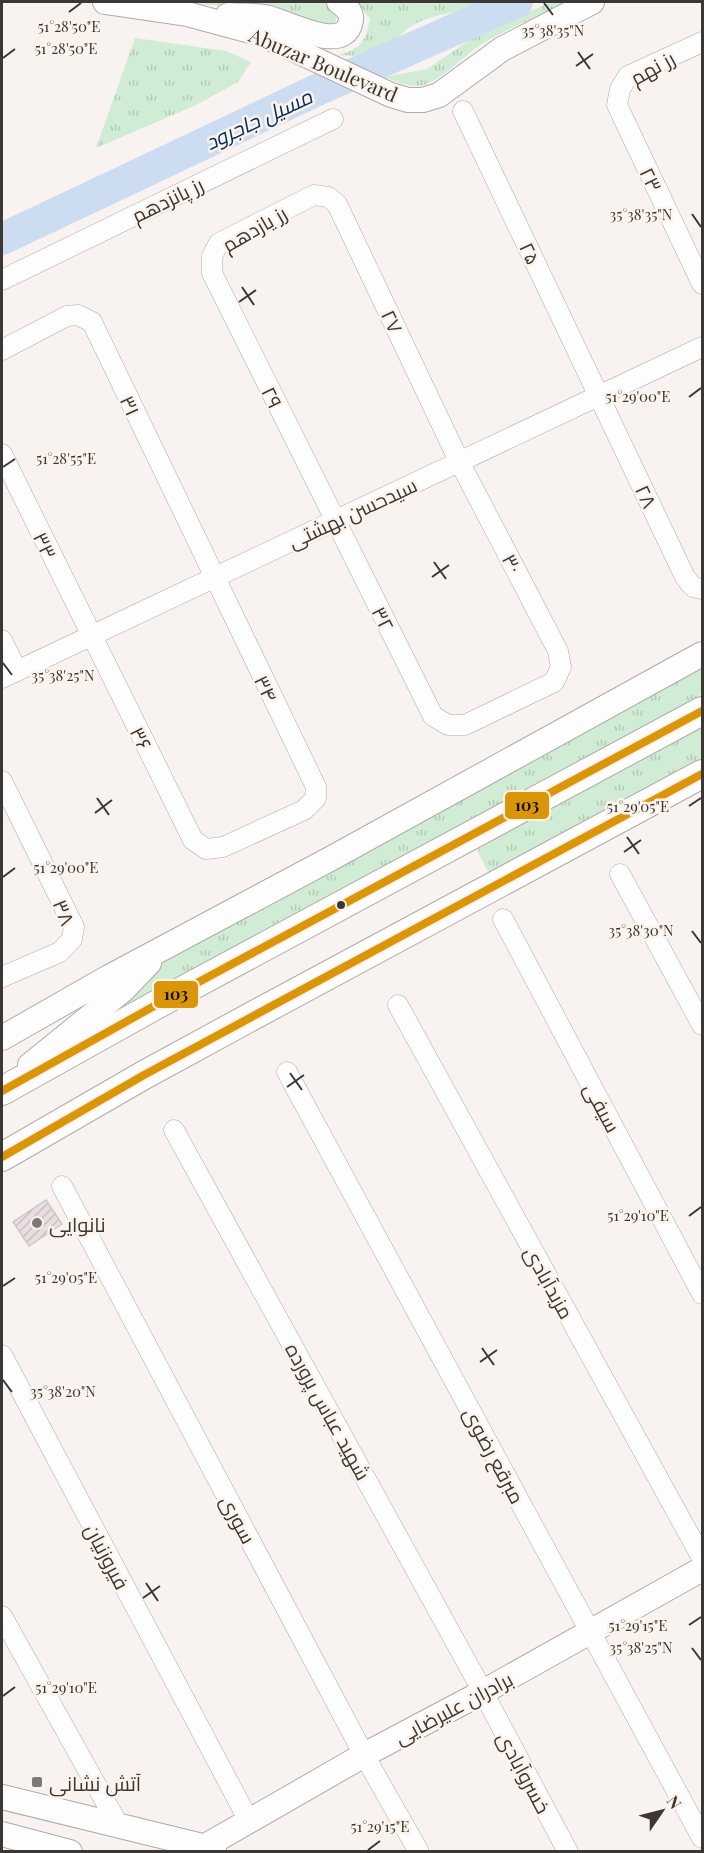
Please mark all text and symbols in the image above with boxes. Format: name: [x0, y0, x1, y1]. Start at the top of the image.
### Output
text: 51°28'50"E: [38, 16, 100, 36]
street label: Abuzar Boulevard: [245, 20, 403, 108]
text: 35°38'35"N: [522, 20, 585, 40]
text: 51°28'50"E: [35, 38, 97, 58]
street label: رز نهم: [625, 44, 680, 92]
water label: مسیل جاجرود: [200, 81, 317, 156]
street label: ۲۳: [635, 162, 669, 196]
street label: رز پانزدهم: [127, 170, 208, 230]
street label: رز یازدهم: [217, 199, 292, 259]
text: 35°38'35"N: [610, 204, 673, 224]
street label: ۲۵: [514, 238, 548, 268]
street label: ۲۷: [376, 305, 410, 337]
street label: ۲۹: [256, 382, 290, 412]
text: 51°29'00"E: [606, 386, 670, 406]
street label: ۳۱: [115, 390, 147, 420]
text: 51°28'55"E: [36, 448, 96, 468]
street label: سیدحسن بهشتی: [283, 470, 421, 555]
street label: ۲۸: [630, 480, 664, 512]
street label: ۳۳: [28, 527, 64, 563]
street label: ۳۰: [497, 548, 529, 578]
street label: ۳۲: [367, 601, 401, 635]
text: 35°38'25"N: [31, 665, 95, 685]
street label: ۳۴: [249, 670, 285, 706]
street label: ۳۶: [125, 722, 159, 754]
line badge: 103: [504, 791, 550, 820]
text: 103: [515, 794, 539, 815]
text: 51°29'05"E: [607, 796, 669, 816]
text: 51°29'00"E: [34, 857, 98, 877]
street label: ۳۸: [48, 895, 82, 929]
unlabelled marker: [335, 899, 347, 911]
text: 35°38'30"N: [608, 920, 674, 940]
line badge: 103: [153, 980, 199, 1009]
text: 103: [164, 983, 188, 1004]
street label: سیفی: [578, 1077, 627, 1137]
text: 51°29'10"E: [607, 1205, 669, 1225]
place label: نانوایی: [49, 1210, 106, 1238]
marker: نانوایی: [30, 1216, 44, 1230]
street label: مزیدآبادی: [518, 1241, 581, 1324]
text: 51°29'05"E: [35, 1267, 97, 1287]
street label: شهید عباس پرورده: [279, 1338, 378, 1485]
text: 35°38'20"N: [30, 1381, 96, 1401]
street label: مبرقع رضوی: [457, 1402, 532, 1509]
street label: سوری: [214, 1490, 263, 1548]
street label: فیروزنیان: [79, 1518, 136, 1594]
text: 51°29'15"E: [609, 1615, 667, 1635]
text: 35°38'25"N: [609, 1637, 673, 1657]
street label: برادران علیرضایی: [389, 1664, 517, 1750]
text: 51°29'10"E: [35, 1677, 97, 1697]
street label: خسروآبادی: [491, 1726, 558, 1818]
place label: آتش نشانی: [49, 1769, 142, 1797]
marker: آتش نشانی: [30, 1775, 44, 1789]
north arrow: [632, 1781, 692, 1841]
text: N: [663, 1791, 687, 1813]
text: 51°29'15"E: [351, 1816, 409, 1836]

